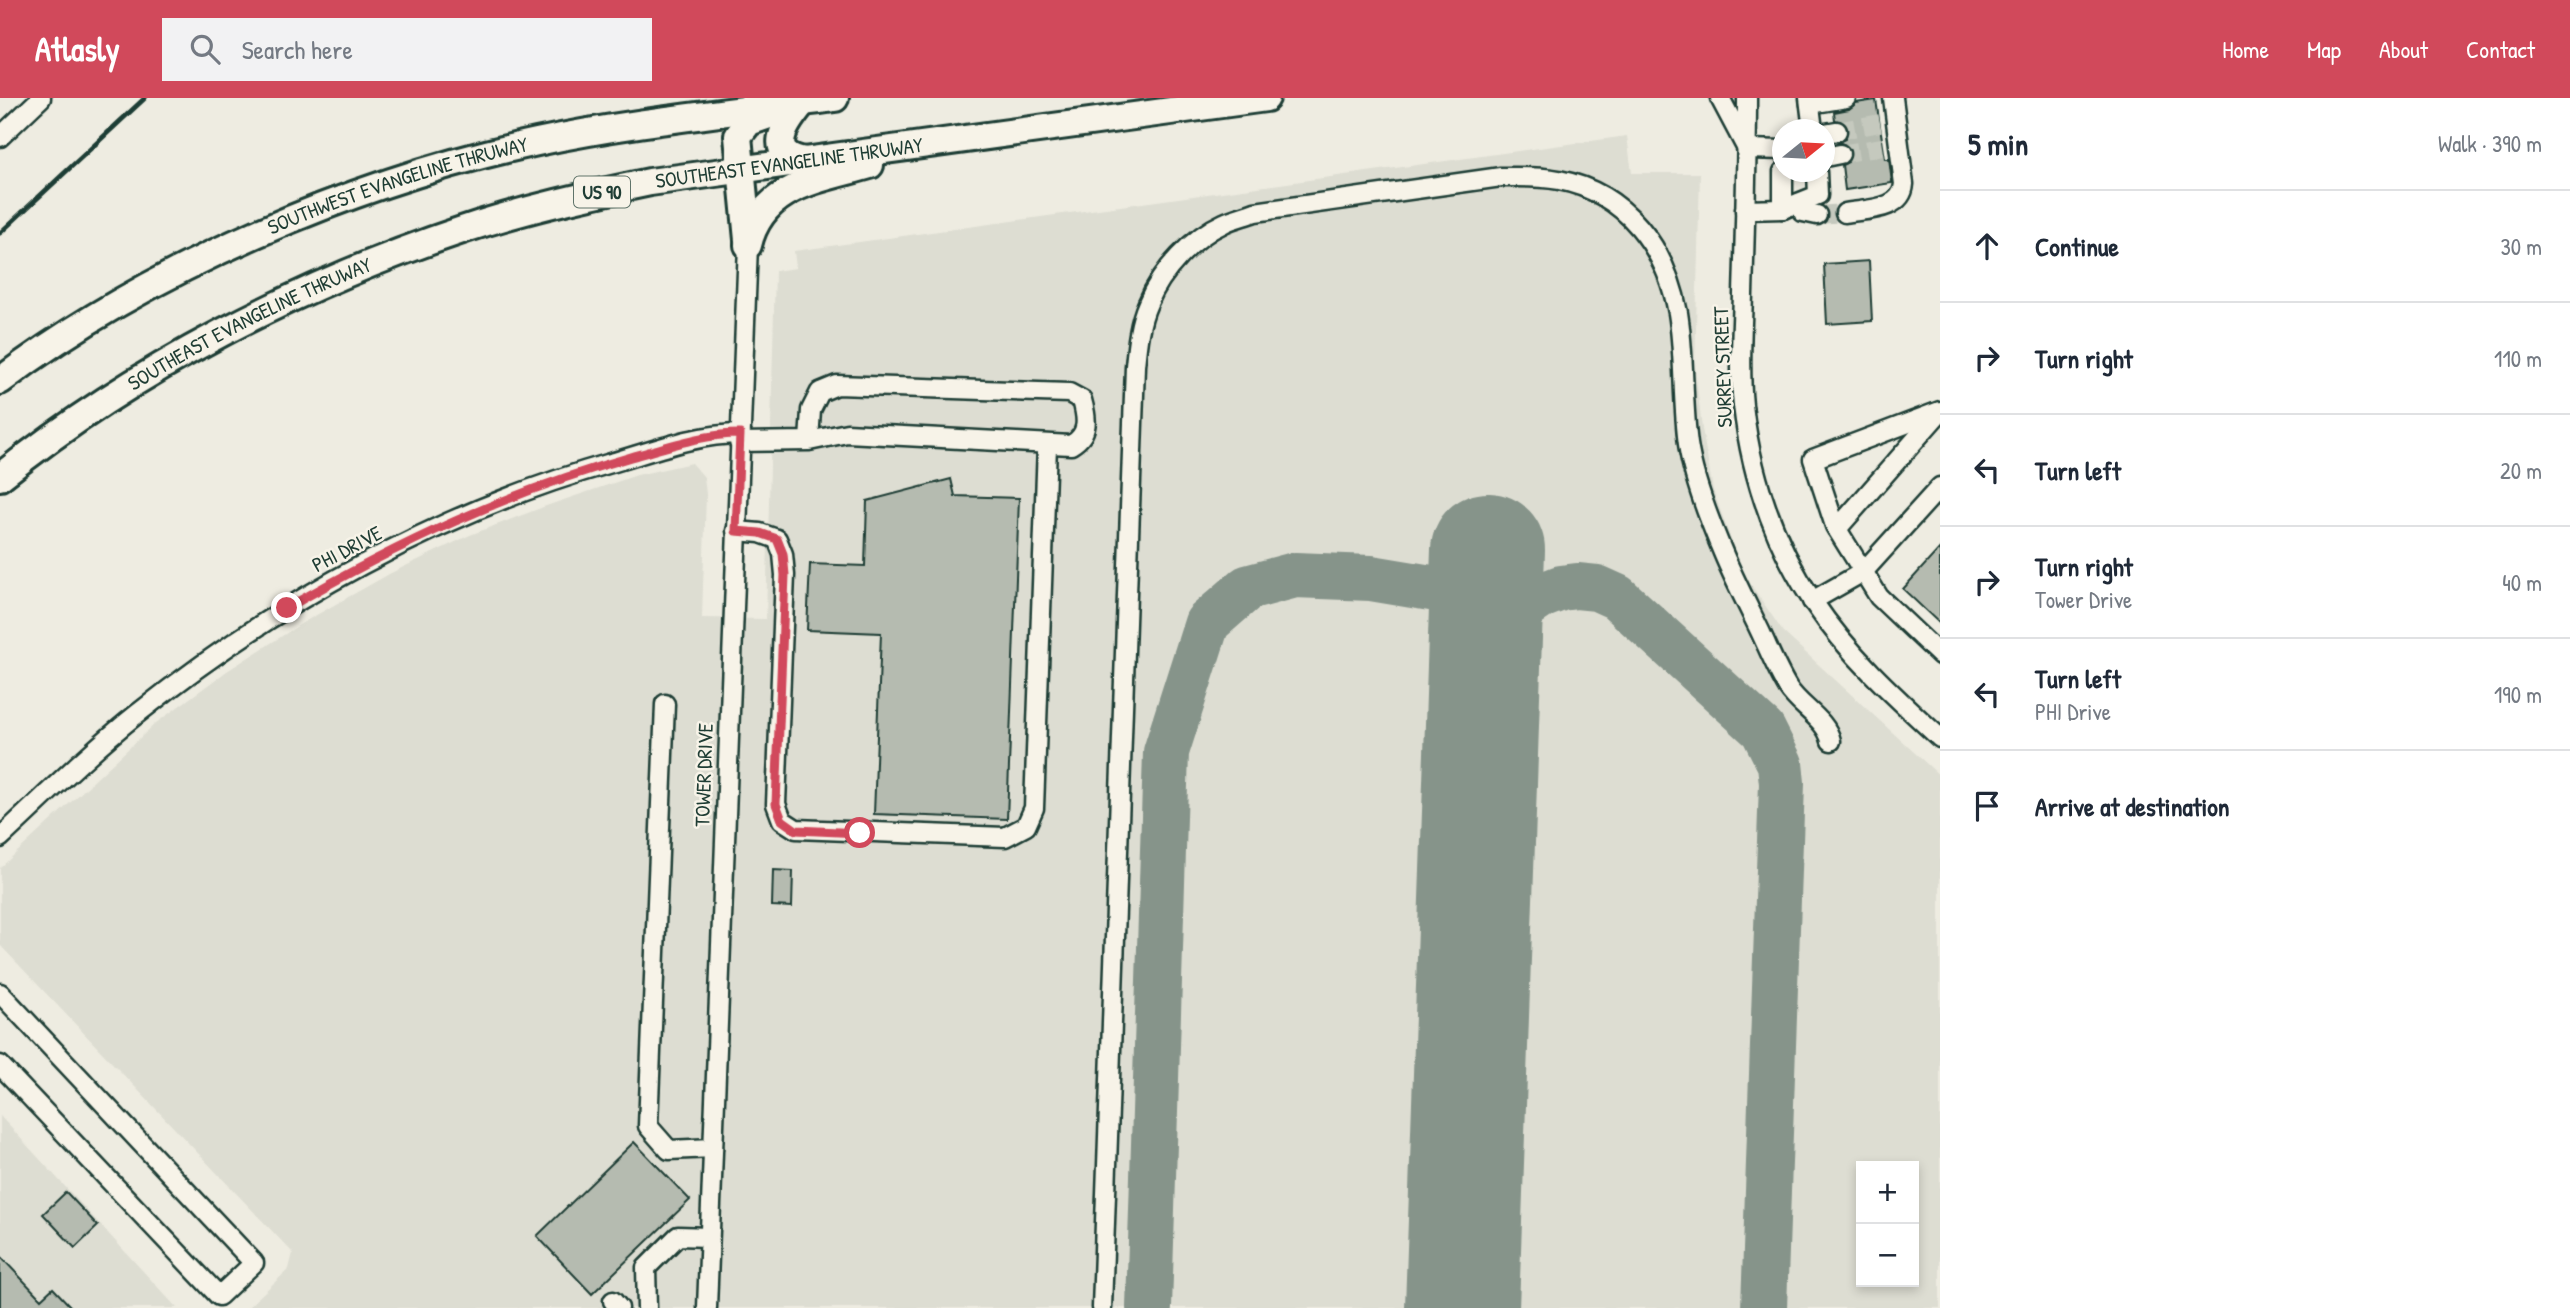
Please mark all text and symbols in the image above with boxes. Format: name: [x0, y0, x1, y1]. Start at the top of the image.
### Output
search box: [162, 18, 652, 81]
text: Atlasly: [35, 27, 120, 71]
icon: search: [186, 30, 224, 68]
text: Search here: [242, 32, 353, 67]
text: Home: [2222, 33, 2269, 65]
text: Map: [2307, 33, 2341, 65]
text: About: [2379, 33, 2428, 65]
text: Contact: [2466, 33, 2535, 65]
north arrow: [1772, 119, 1835, 182]
text: 5 min: [1968, 124, 2028, 164]
text: Walk · 390 m: [2438, 128, 2542, 159]
street label: SOUTHWEST EVANGELINE THRUWAY: [263, 129, 531, 241]
street label: SOUTHEAST EVANGELINE THRUWAY: [653, 130, 925, 195]
road number: US 90: [574, 176, 630, 208]
icon: ahead: [1968, 227, 2006, 265]
text: Continue: [2035, 229, 2119, 264]
text: 30 m: [2500, 231, 2542, 262]
street label: SOUTHEAST EVANGELINE THRUWAY: [122, 250, 376, 397]
street label: SURREY STREET: [1706, 305, 1739, 428]
icon: right: [1968, 339, 2006, 377]
text: Turn right: [2035, 341, 2133, 376]
text: 110 m: [2494, 343, 2542, 374]
icon: left: [1968, 451, 2006, 489]
text: Turn left: [2035, 453, 2121, 488]
text: 20 m: [2500, 455, 2542, 486]
street label: PHI DRIVE: [307, 518, 387, 579]
text: Turn right: [2035, 549, 2133, 584]
icon: right: [1968, 563, 2006, 601]
text: 40 m: [2502, 567, 2542, 598]
text: Tower Drive: [2035, 584, 2132, 615]
route end: [271, 592, 302, 623]
text: Turn left: [2035, 661, 2121, 696]
icon: left: [1968, 675, 2006, 713]
text: 190 m: [2494, 679, 2542, 710]
text: PHI Drive: [2035, 696, 2111, 727]
street label: TOWER DRIVE: [687, 723, 720, 827]
icon: arrive: [1968, 787, 2006, 825]
text: Arrive at destination: [2035, 789, 2230, 824]
route start: [844, 817, 875, 848]
map controls: [1856, 1161, 1919, 1287]
button: +: [1856, 1161, 1919, 1224]
button: −: [1856, 1224, 1919, 1287]

